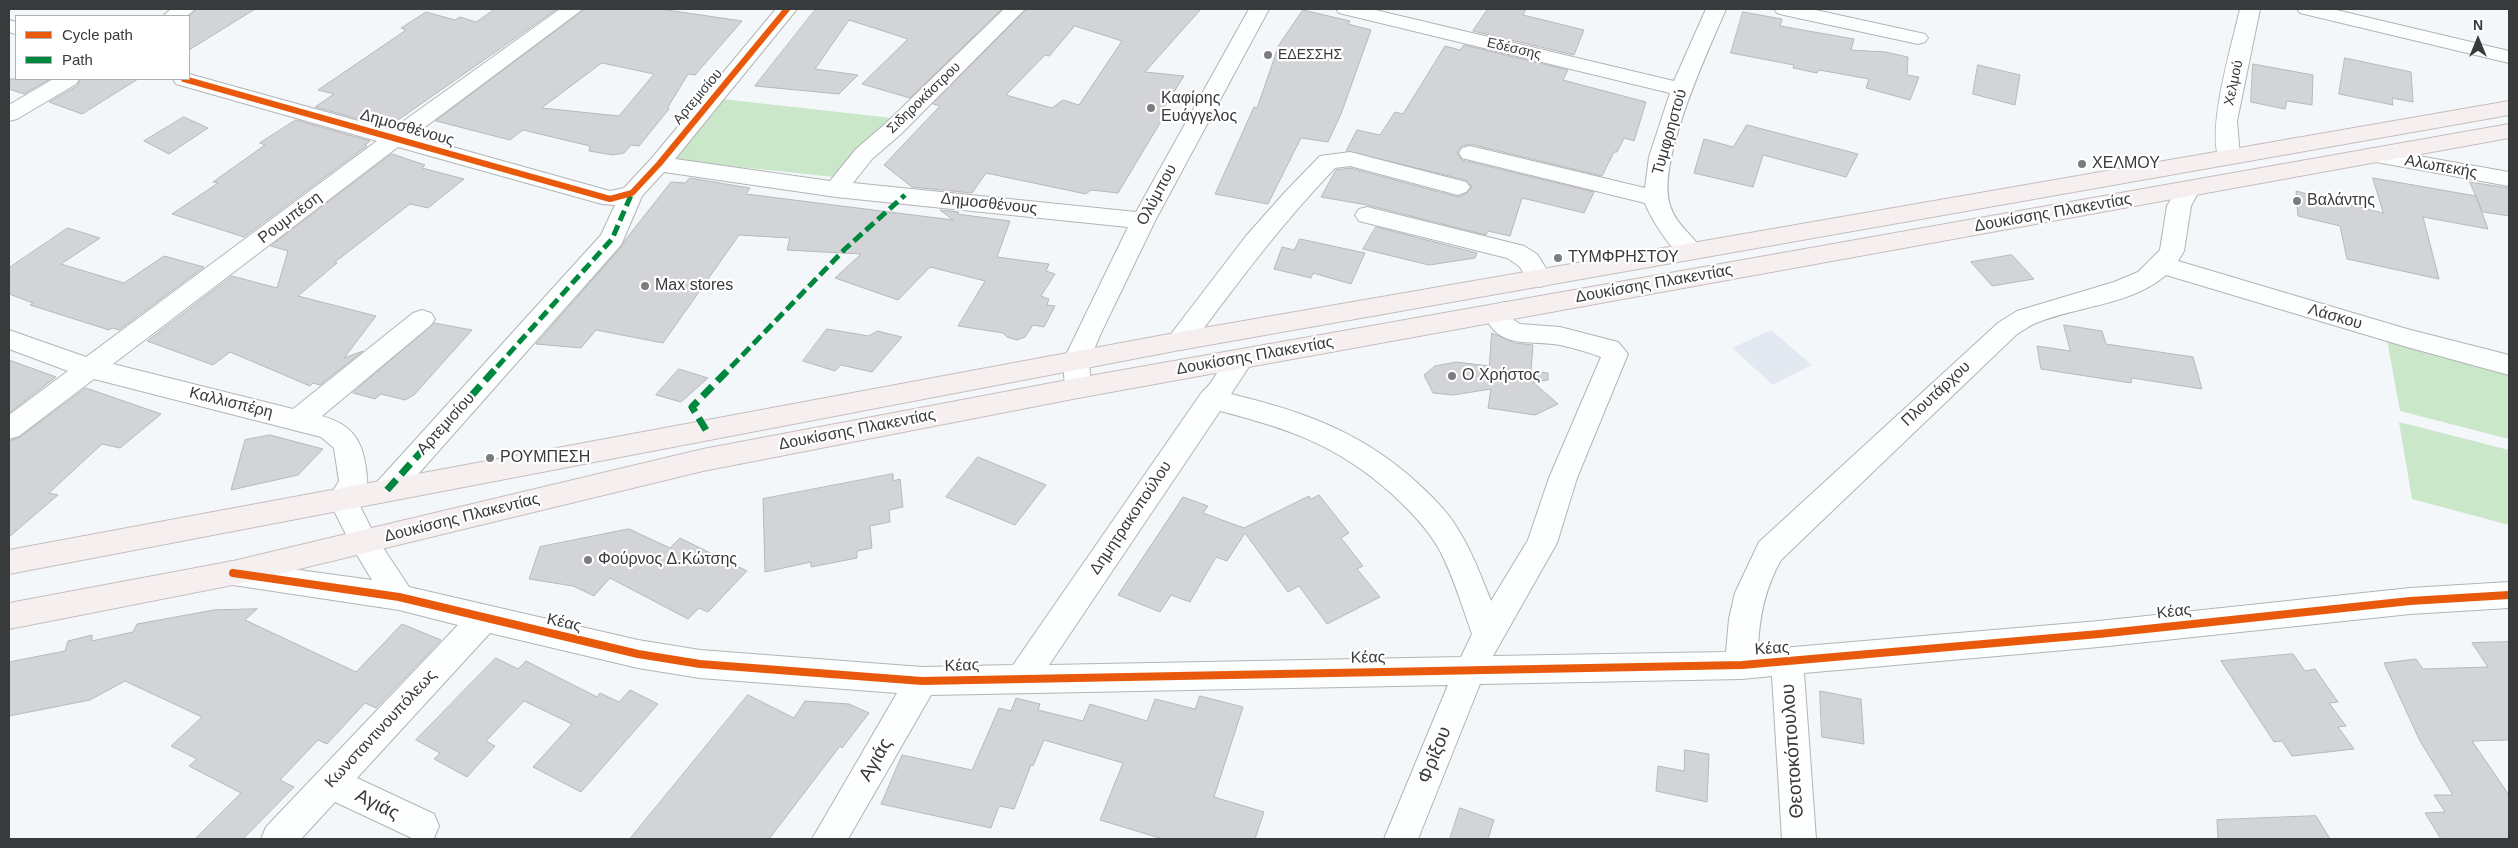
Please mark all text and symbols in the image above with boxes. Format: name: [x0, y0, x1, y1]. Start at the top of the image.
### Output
legend: [15, 15, 190, 80]
north arrow: [2453, 15, 2503, 65]
text: N: [2473, 17, 2483, 33]
text: Cycle path: [62, 26, 133, 43]
street label: Εδέσσης: [1485, 35, 1543, 63]
place label: ΕΔΕΣΣΗΣ: [1278, 47, 1342, 63]
marker: ΕΔΕΣΣΗΣ: [1262, 49, 1274, 61]
text: Path: [62, 51, 93, 68]
street label: Σιδηροκάστρου: [884, 59, 964, 137]
street label: Χελμού: [2221, 59, 2247, 107]
street label: Αρτεμισίου: [670, 66, 726, 128]
street label: Τυμφρηστού: [1649, 87, 1691, 177]
place label: Καφίρης Ευάγγελος: [1161, 89, 1237, 127]
marker: Καφίρης Ευάγγελος: [1145, 102, 1157, 114]
street label: Δημοσθένους: [358, 105, 456, 151]
street label: Αλωπεκής: [2403, 151, 2479, 183]
place label: ΧΕΛΜΟΥ: [2092, 154, 2160, 174]
marker: ΧΕΛΜΟΥ: [2076, 158, 2088, 170]
street label: Ολύμπου: [1133, 161, 1181, 229]
street label: Ρουμπέση: [254, 188, 326, 248]
street label: Δημοσθένους: [940, 189, 1038, 219]
street label: Δουκίσσης Πλακεντίας: [1973, 190, 2133, 236]
place label: Βαλάντης: [2307, 191, 2375, 211]
marker: Βαλάντης: [2291, 195, 2303, 207]
place label: ΤΥΜΦΡΗΣΤΟΥ: [1568, 248, 1679, 268]
marker: ΤΥΜΦΡΗΣΤΟΥ: [1552, 252, 1564, 264]
street label: Δουκίσσης Πλακεντίας: [1574, 261, 1734, 307]
place label: Max stores: [655, 276, 733, 296]
marker: Max stores: [639, 280, 651, 292]
street label: Λάσκου: [2306, 300, 2364, 334]
street label: Δουκίσσης Πλακεντίας: [1175, 333, 1335, 379]
street label: Πλουτάρχου: [1898, 357, 1974, 431]
place label: Ο Χρήστος: [1462, 366, 1540, 386]
marker: Ο Χρήστος: [1446, 370, 1458, 382]
street label: Καλλισπέρη: [187, 383, 275, 423]
street label: Αρτεμισίου: [413, 389, 479, 459]
street label: Δουκίσσης Πλακεντίας: [777, 405, 937, 455]
place label: ΡΟΥΜΠΕΣΗ: [500, 448, 590, 468]
marker: ΡΟΥΜΠΕΣΗ: [484, 452, 496, 464]
street label: Δημητρακοπούλου: [1086, 458, 1176, 578]
street label: Δουκίσσης Πλακεντίας: [382, 489, 542, 547]
place label: Φούρνος Δ.Κώτσης: [598, 550, 737, 570]
marker: Φούρνος Δ.Κώτσης: [582, 554, 594, 566]
street label: Κέας: [2156, 601, 2192, 623]
street label: Κέας: [545, 610, 583, 636]
street label: Κέας: [1754, 638, 1790, 660]
street label: Κέας: [1350, 648, 1386, 668]
street label: Κέας: [944, 656, 980, 676]
street label: Κωνσταντινουπόλεως: [321, 666, 441, 792]
street label: Θεοτοκόπουλου: [1777, 683, 1809, 819]
street label: Φρίξου: [1413, 723, 1457, 787]
street label: Αγιάς: [855, 734, 897, 786]
street label: Αγιάς: [351, 785, 403, 825]

